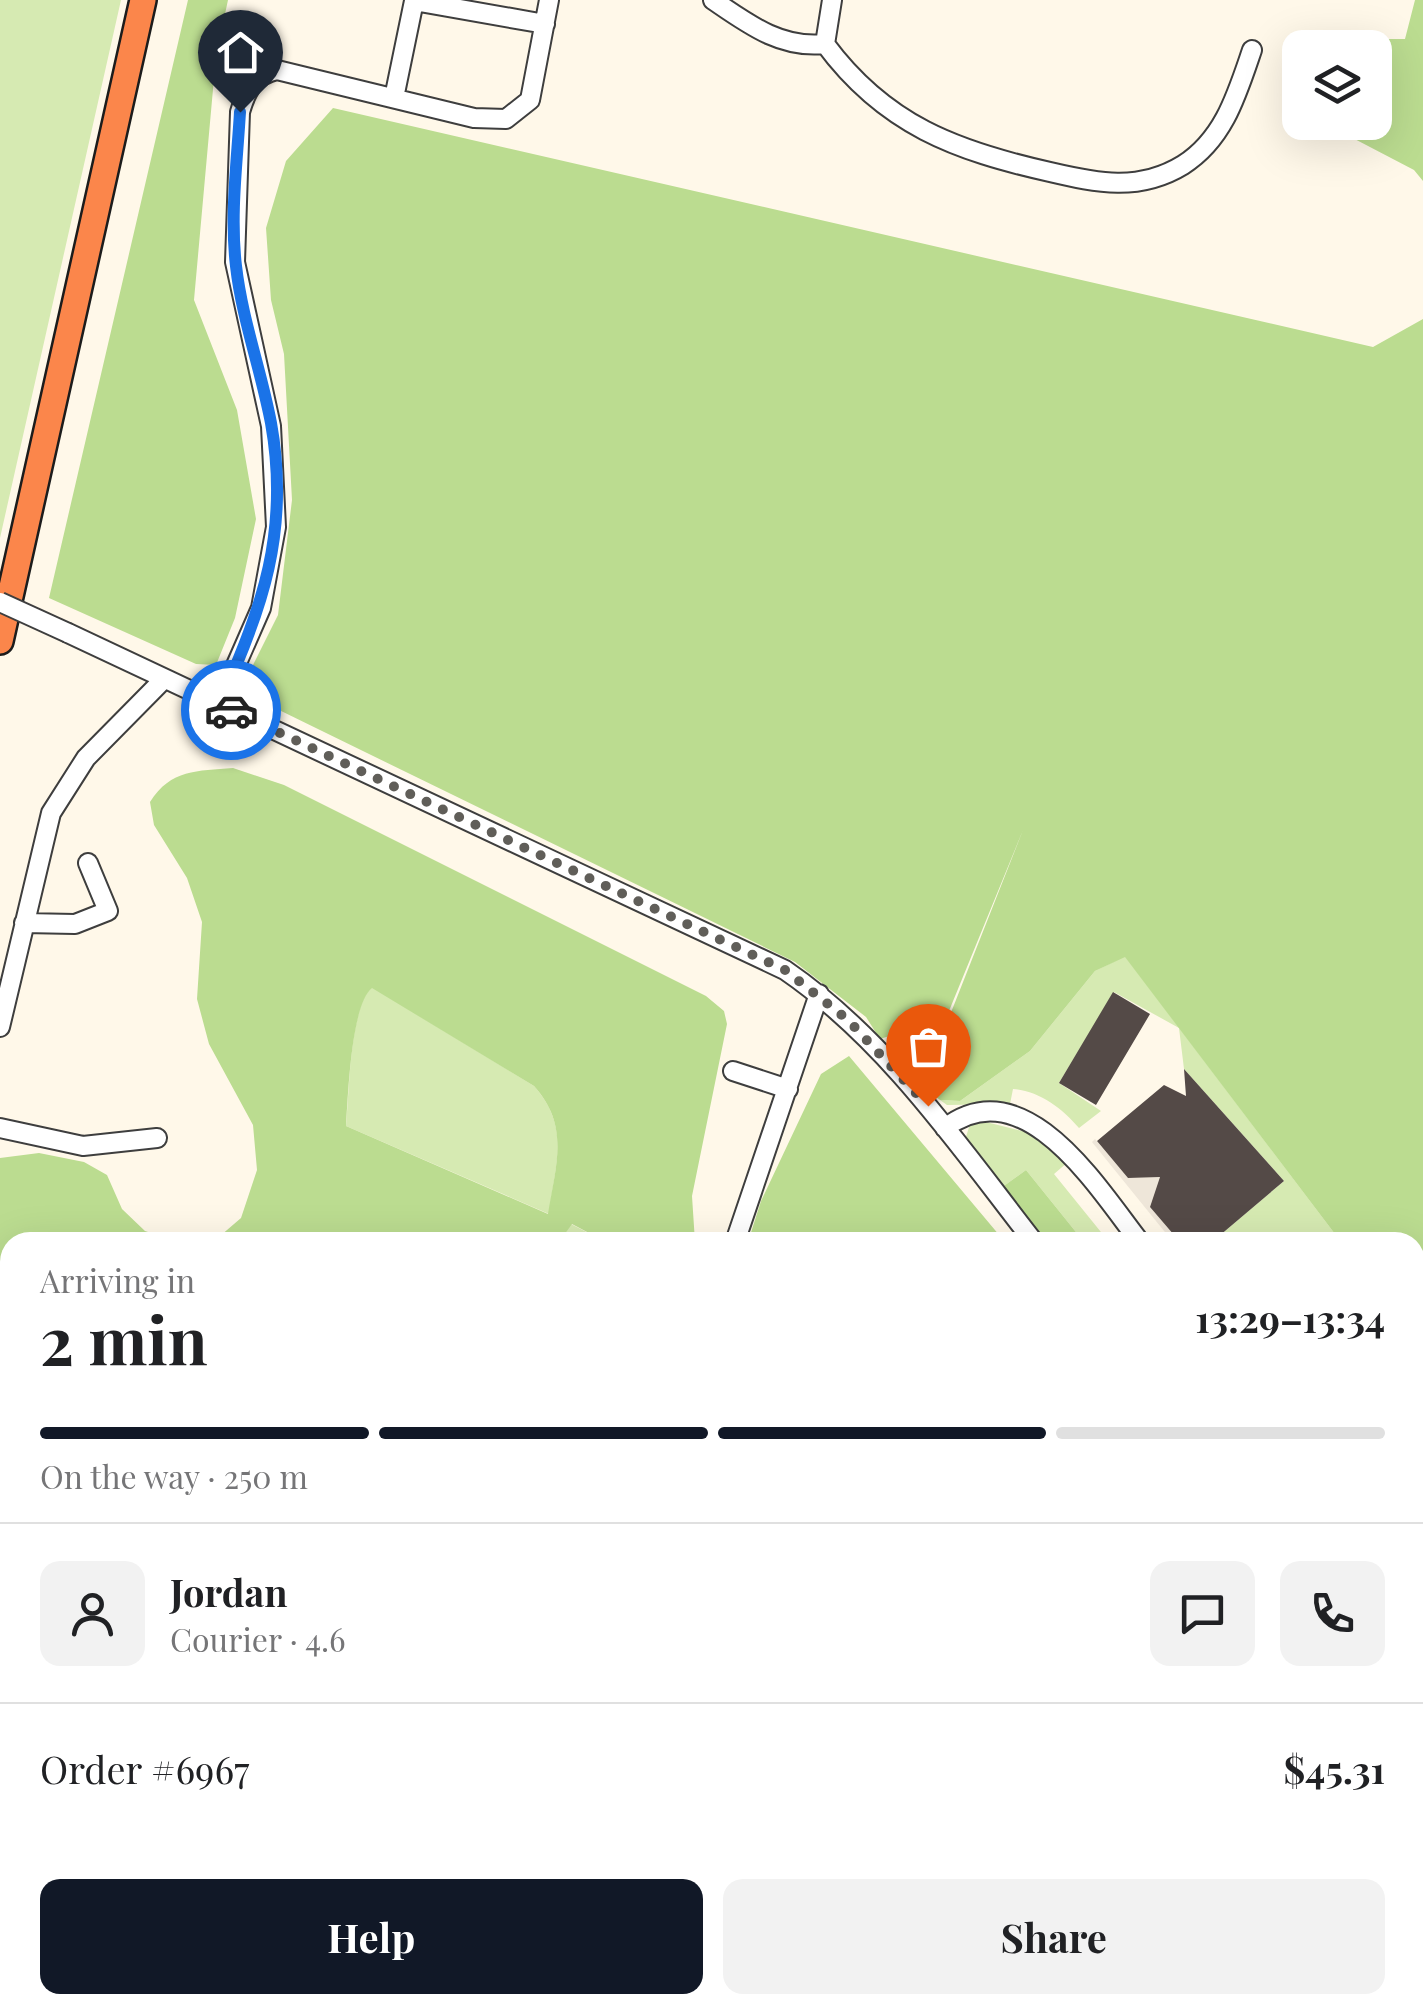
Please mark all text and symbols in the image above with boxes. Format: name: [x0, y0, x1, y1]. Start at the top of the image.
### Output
pin: [198, 10, 283, 113]
icon: home: [213, 25, 268, 80]
map controls: [1282, 30, 1392, 140]
button: layers: [1282, 30, 1392, 140]
courier: [181, 660, 281, 760]
icon: car: [204, 683, 259, 738]
pin: [886, 1004, 971, 1107]
icon: bag: [901, 1019, 956, 1074]
text: Arriving in: [40, 1258, 195, 1301]
text: 13:29–13:34: [1195, 1292, 1385, 1343]
text: 2 min: [40, 1295, 208, 1381]
text: On the way · 250 m: [40, 1454, 308, 1497]
button: person: [40, 1561, 145, 1666]
button: chat: [1150, 1561, 1255, 1666]
button: phone: [1280, 1561, 1385, 1666]
text: Jordan: [170, 1566, 288, 1617]
text: Courier · 4.6: [170, 1617, 346, 1660]
text: Order #6967: [40, 1743, 249, 1794]
text: $45.31: [1284, 1743, 1385, 1794]
button: Help: [40, 1879, 703, 1994]
button: Share: [723, 1879, 1385, 1994]

